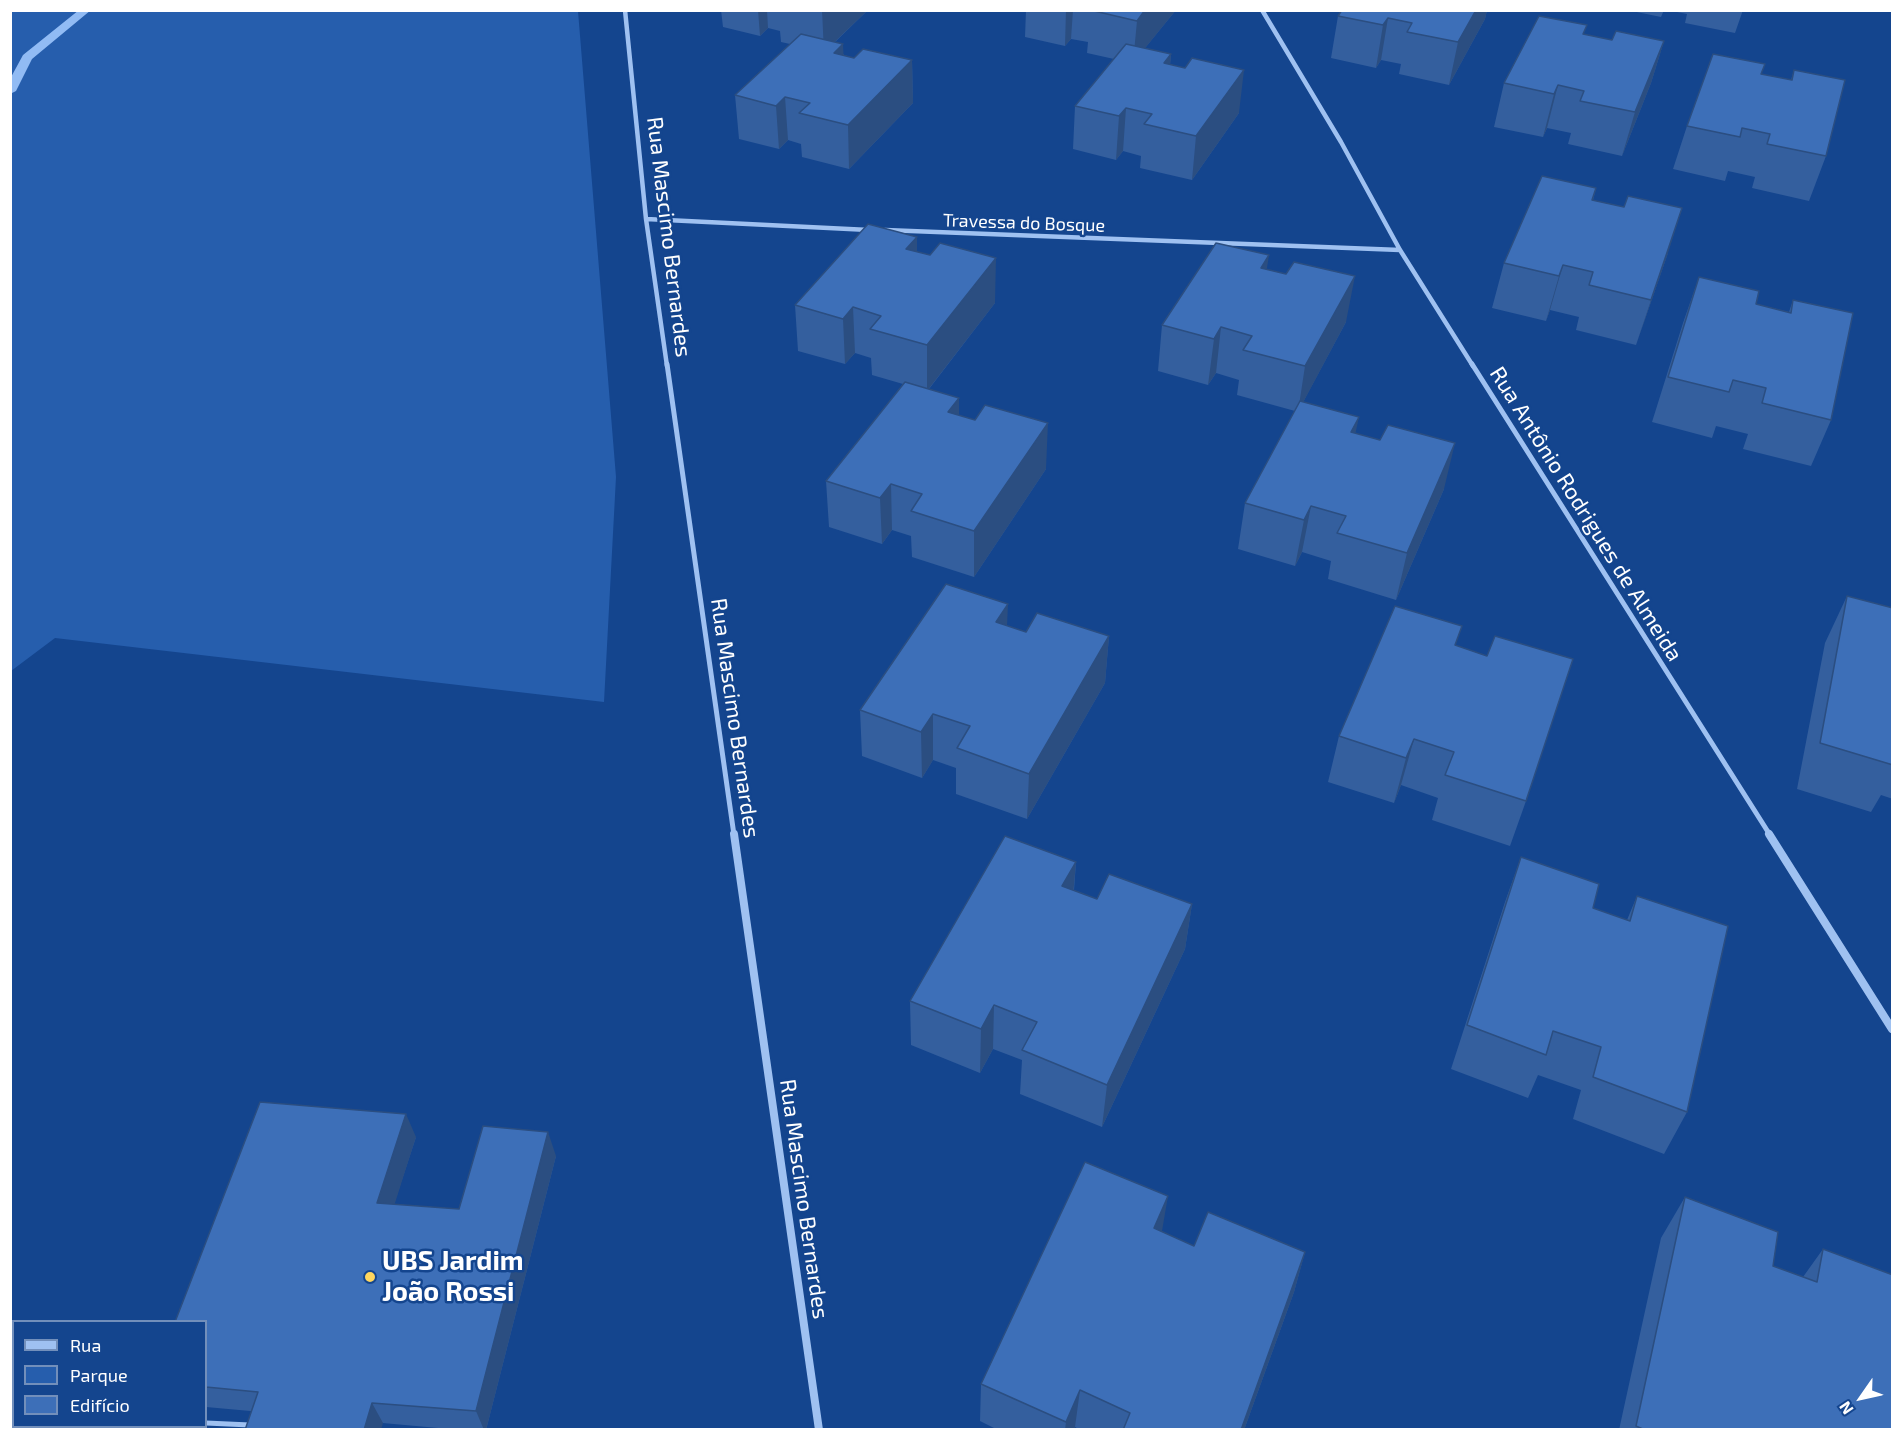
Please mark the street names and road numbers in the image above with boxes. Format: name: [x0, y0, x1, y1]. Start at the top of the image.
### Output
street label: Rua Mascimo Bernardes: [641, 115, 697, 359]
street label: Travessa do Bosque: [942, 209, 1106, 237]
street label: Rua Antônio Rodrigues de Almeida: [1484, 362, 1688, 666]
street label: Rua Mascimo Bernardes: [705, 596, 765, 840]
street label: Rua Mascimo Bernardes: [774, 1077, 834, 1321]

